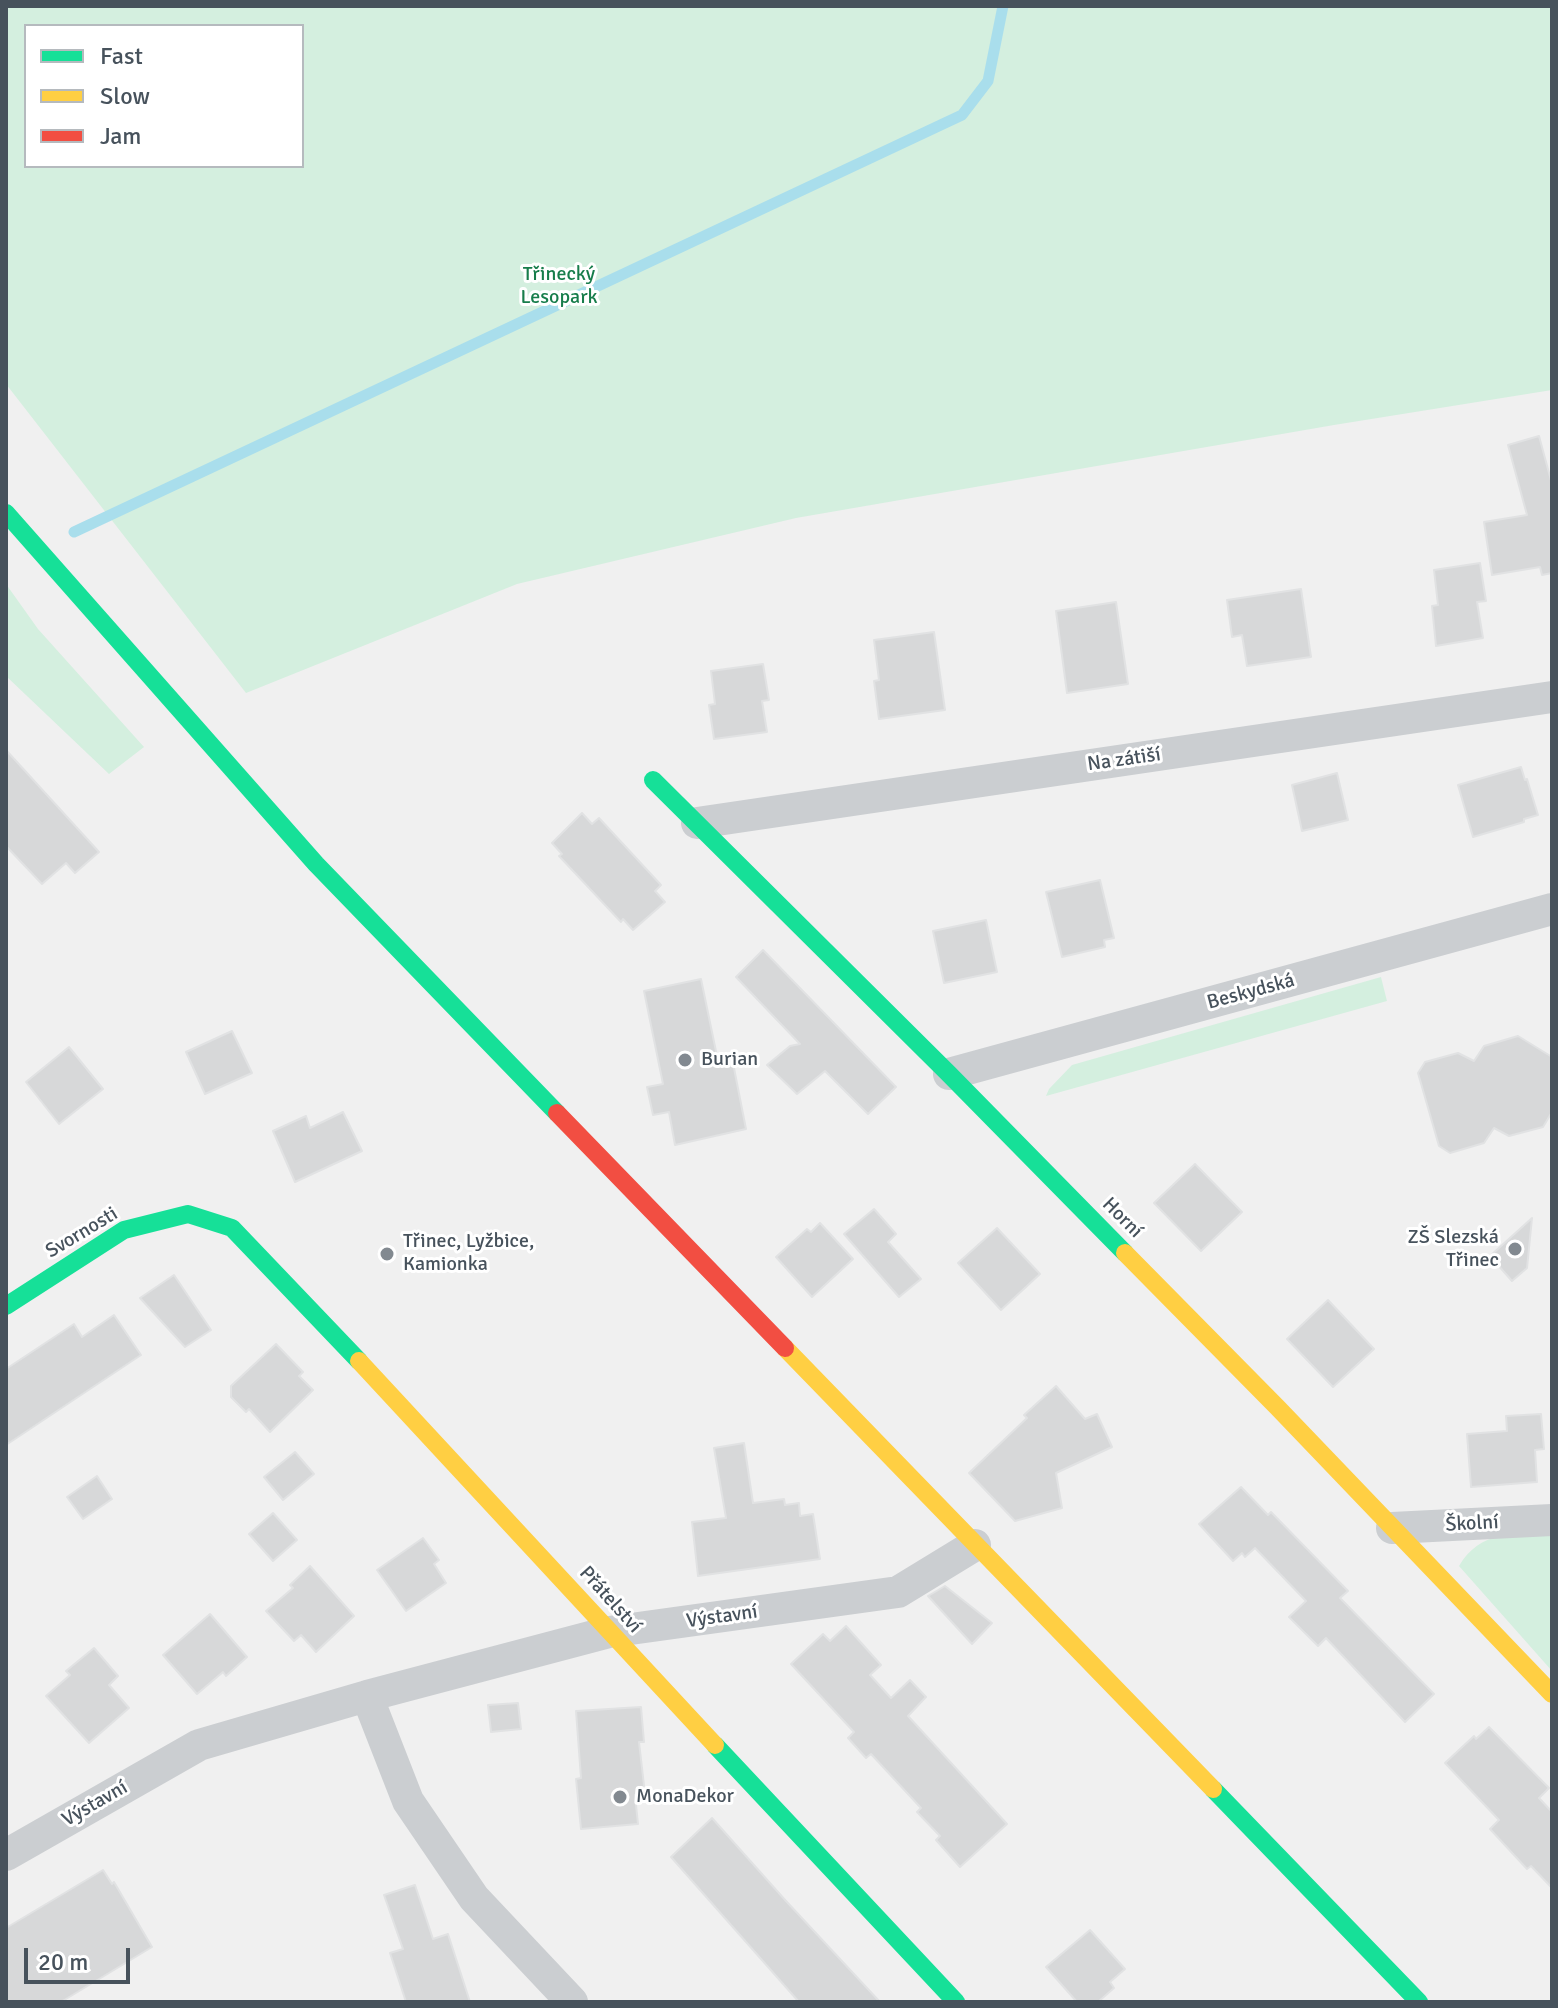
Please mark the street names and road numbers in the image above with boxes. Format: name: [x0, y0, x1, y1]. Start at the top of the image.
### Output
street label: Na zátiší: [1086, 743, 1162, 777]
street label: Beskydská: [1205, 969, 1297, 1015]
street label: Horní: [1097, 1193, 1147, 1243]
street label: Svornosti: [42, 1202, 122, 1264]
street label: Školní: [1445, 1511, 1499, 1537]
street label: Přátelství: [574, 1562, 646, 1638]
street label: Výstavní: [685, 1600, 759, 1634]
street label: Výstavní: [58, 1776, 132, 1832]

